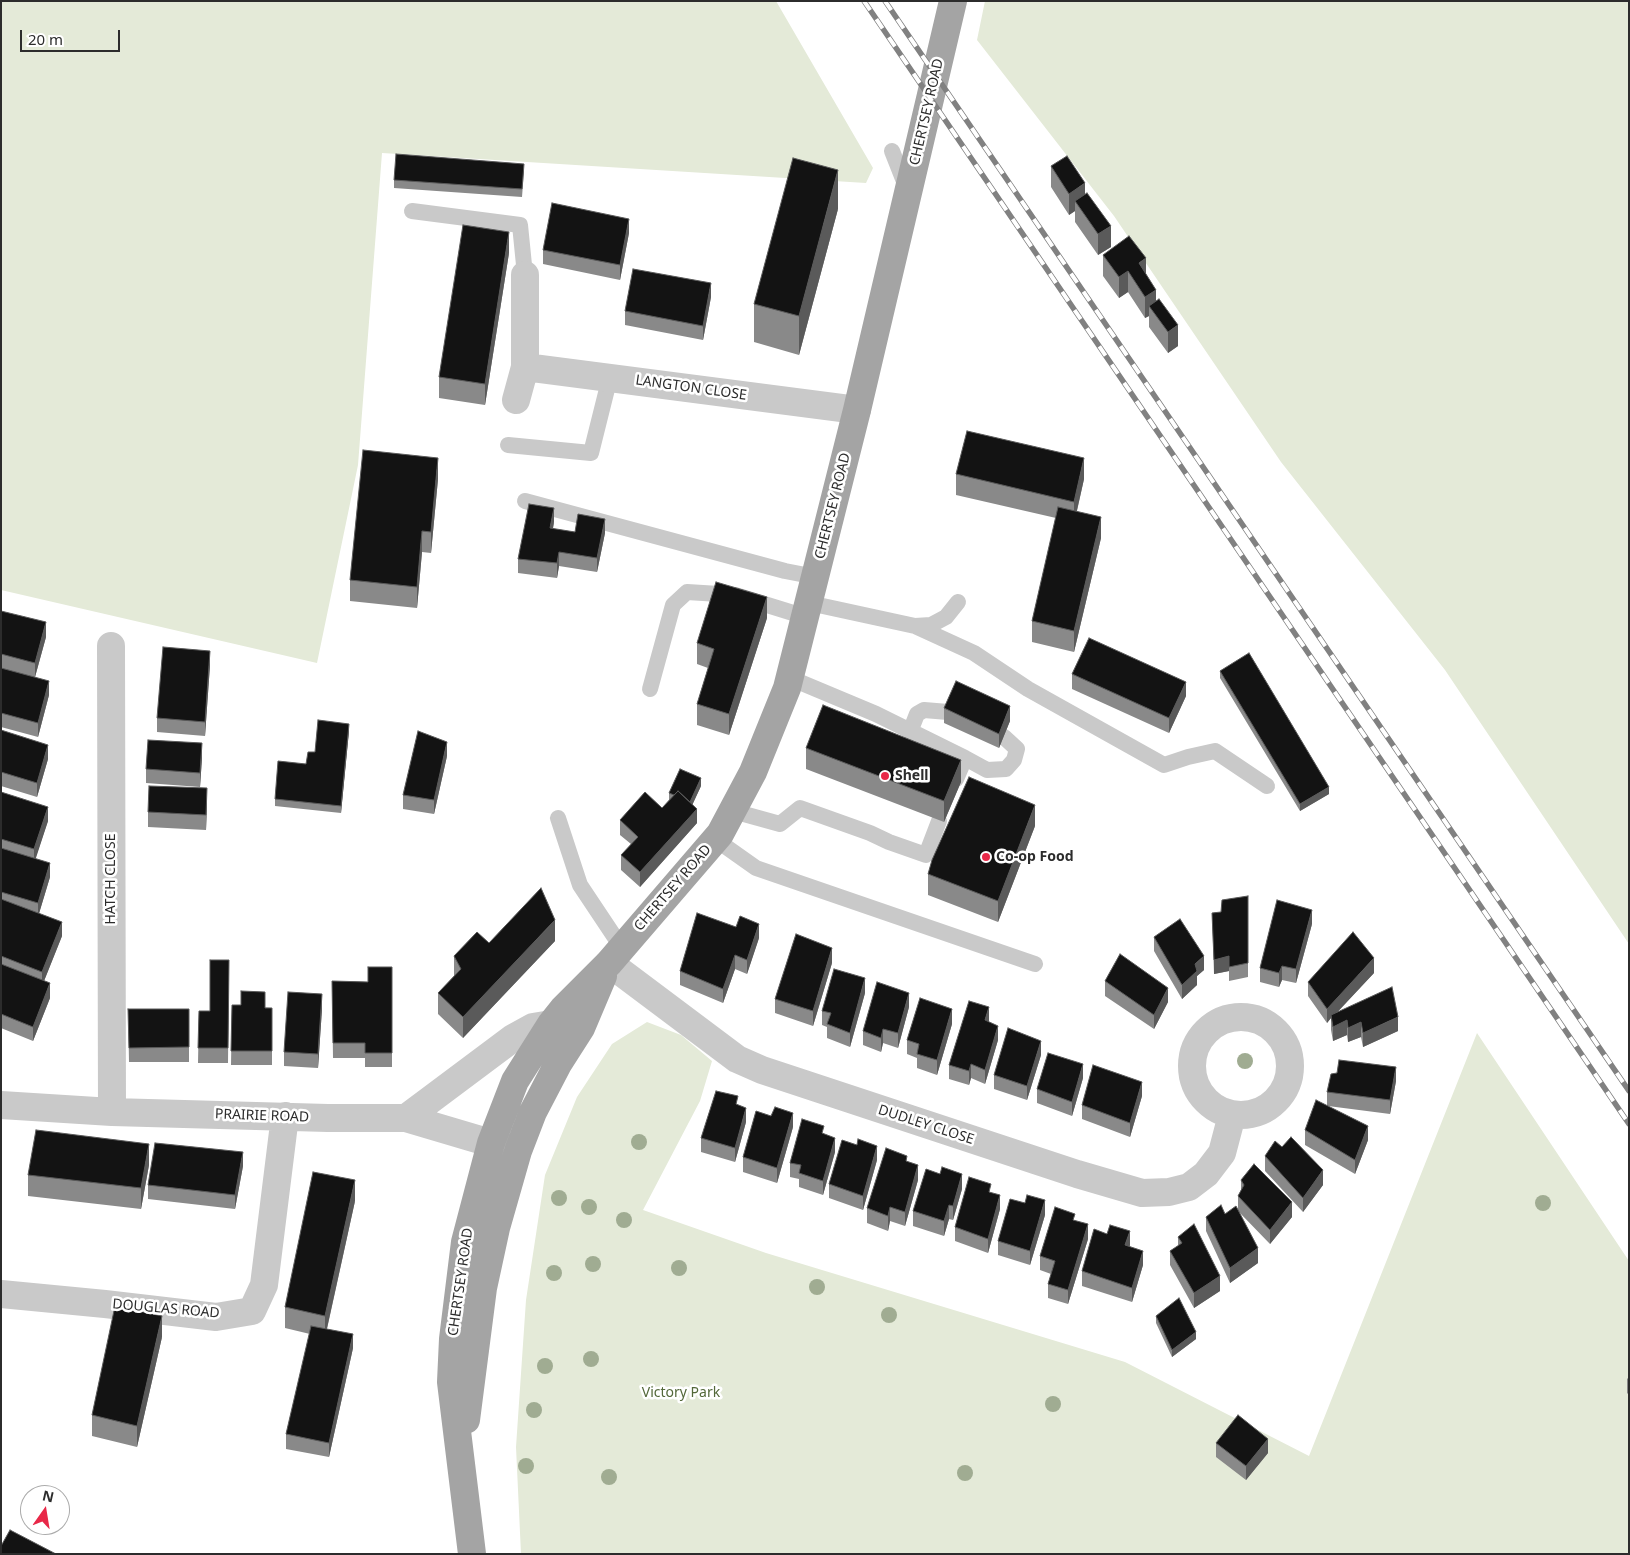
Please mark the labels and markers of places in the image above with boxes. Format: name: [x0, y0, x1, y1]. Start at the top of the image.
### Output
place label: Shell: [895, 768, 929, 784]
marker: Shell: [879, 770, 891, 782]
place label: Co-op Food: [996, 849, 1073, 865]
marker: Co-op Food: [980, 851, 992, 863]

